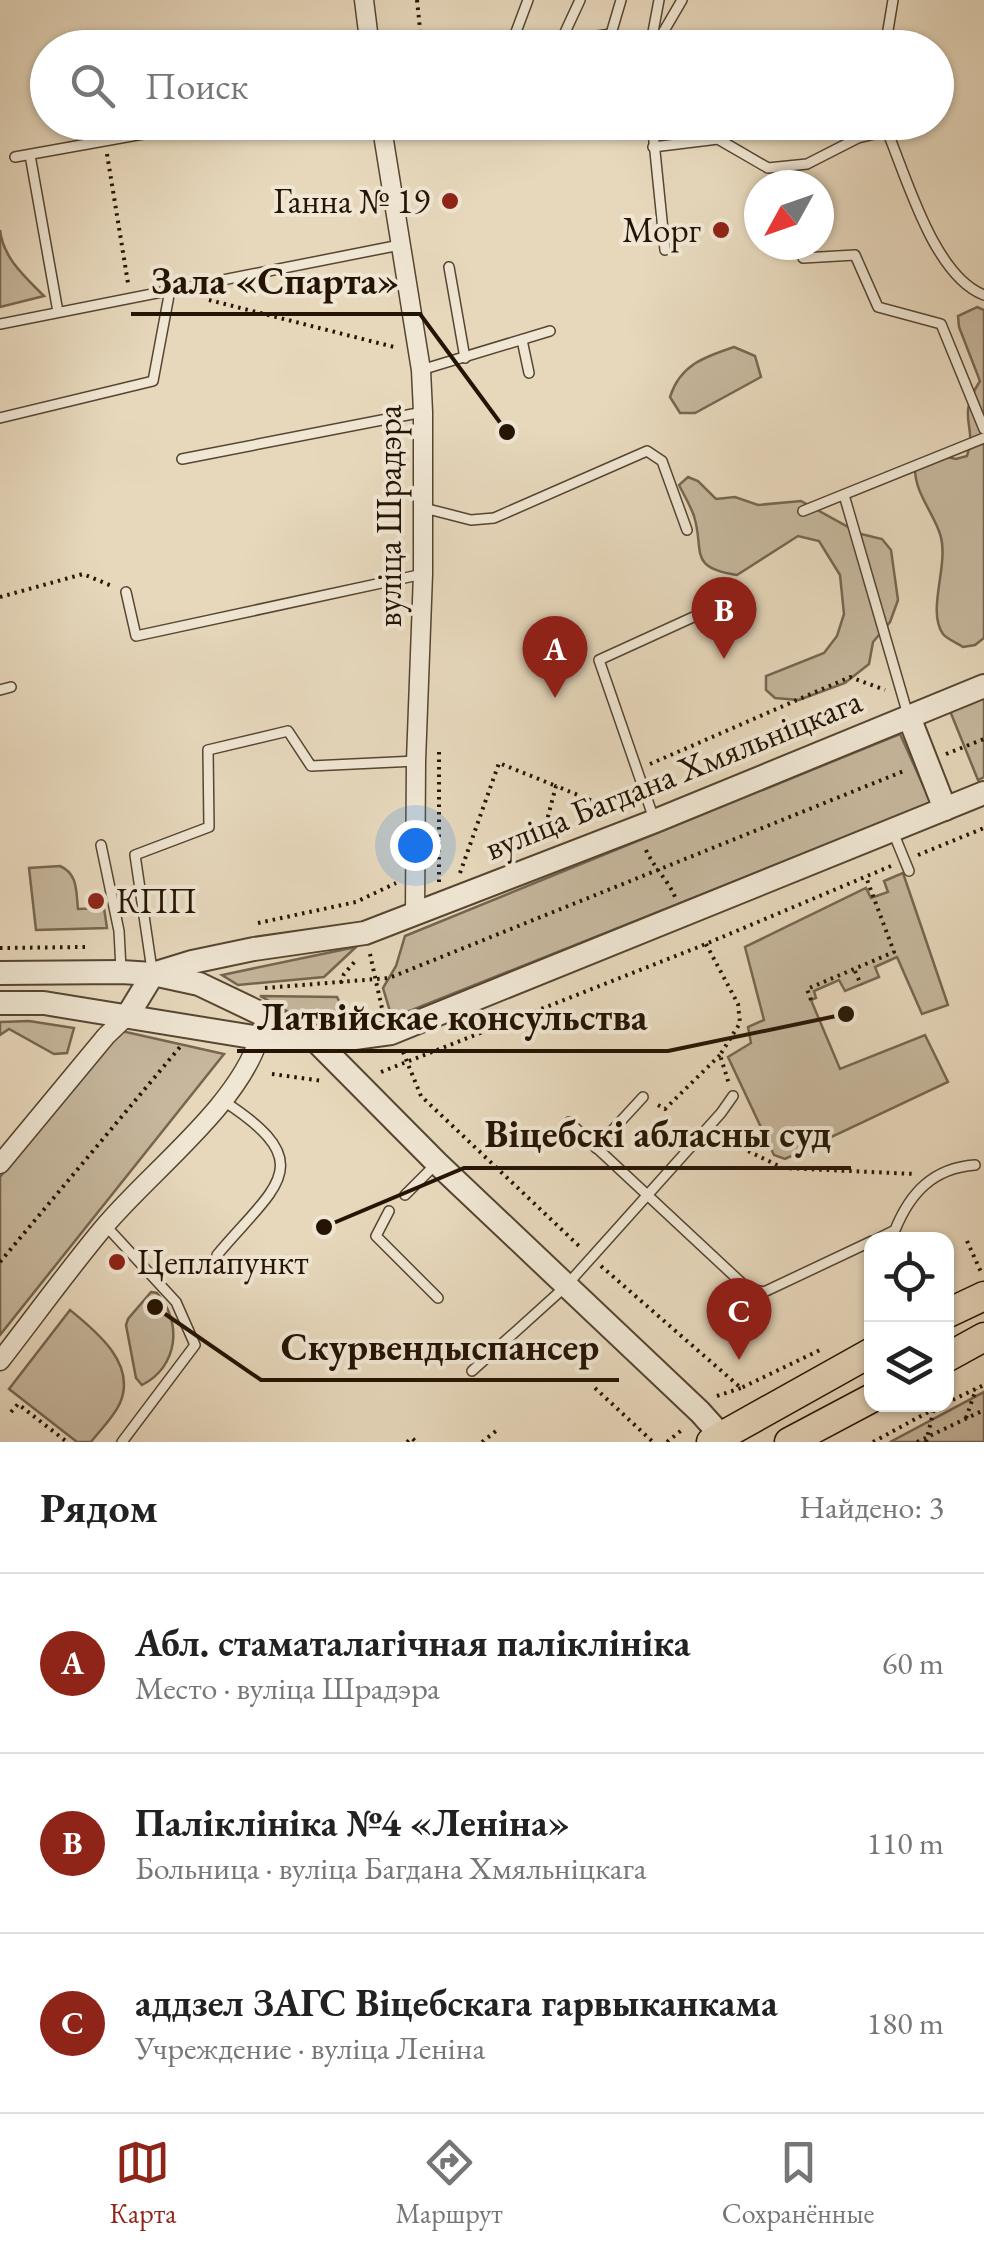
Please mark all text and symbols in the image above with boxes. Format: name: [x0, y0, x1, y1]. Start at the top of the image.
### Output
search box: [30, 30, 954, 140]
icon: search: [65, 58, 120, 113]
text: Поиск: [145, 61, 248, 110]
north arrow: [744, 170, 834, 260]
place label: Ганна № 19: [273, 178, 430, 223]
marker: Ганна № 19: [439, 190, 461, 212]
place label: Морг: [622, 207, 702, 253]
marker: Морг: [710, 219, 732, 241]
callout: Зала «Спарта»: [131, 246, 420, 314]
text: Зала «Спарта»: [151, 256, 399, 305]
street label: вуліца Шрадэра: [366, 405, 412, 627]
pin: B: [692, 576, 756, 659]
pin: A: [522, 616, 588, 698]
street label: вуліца Багдана Хмяльніцкага: [478, 677, 868, 871]
your location: [390, 820, 441, 871]
place label: КПП: [116, 878, 197, 923]
marker: КПП: [85, 890, 107, 912]
callout: Латвійскае консульства: [237, 983, 668, 1051]
text: Латвійскае консульства: [257, 992, 648, 1041]
callout: Віцебскі абласны суд: [464, 1100, 851, 1168]
text: Віцебскі абласны суд: [485, 1109, 831, 1158]
map controls: [864, 1232, 954, 1412]
button: locate: [864, 1232, 954, 1322]
place label: Цеплапункт: [137, 1239, 309, 1285]
marker: Цеплапункт: [106, 1251, 128, 1273]
pin: C: [706, 1278, 772, 1360]
callout: Скурвендыспансер: [261, 1312, 619, 1380]
text: Скурвендыспансер: [281, 1322, 599, 1371]
button: layers: [864, 1322, 954, 1412]
text: Рядом: [40, 1480, 158, 1535]
text: Найдено: 3: [799, 1486, 944, 1528]
text: Абл. стаматалагічная паліклініка: [135, 1618, 690, 1667]
text: A: [61, 1642, 84, 1684]
text: 60 m: [882, 1642, 944, 1684]
text: Место · вуліца Шрадэра: [135, 1667, 440, 1709]
text: Паліклініка №4 «Леніна»: [135, 1798, 570, 1847]
text: B: [62, 1822, 83, 1864]
text: 110 m: [867, 1822, 944, 1864]
text: Больница · вуліца Багдана Хмяльніцкага: [135, 1847, 647, 1889]
text: аддзел ЗАГС Віцебскага гарвыканкама: [135, 1978, 778, 2027]
text: C: [61, 2002, 84, 2044]
text: 180 m: [867, 2002, 944, 2044]
text: Учреждение · вуліца Леніна: [135, 2027, 485, 2069]
tab: Карта: [110, 2135, 176, 2231]
tab: Маршрут: [395, 2135, 503, 2231]
tab: Сохранённые: [722, 2135, 874, 2231]

